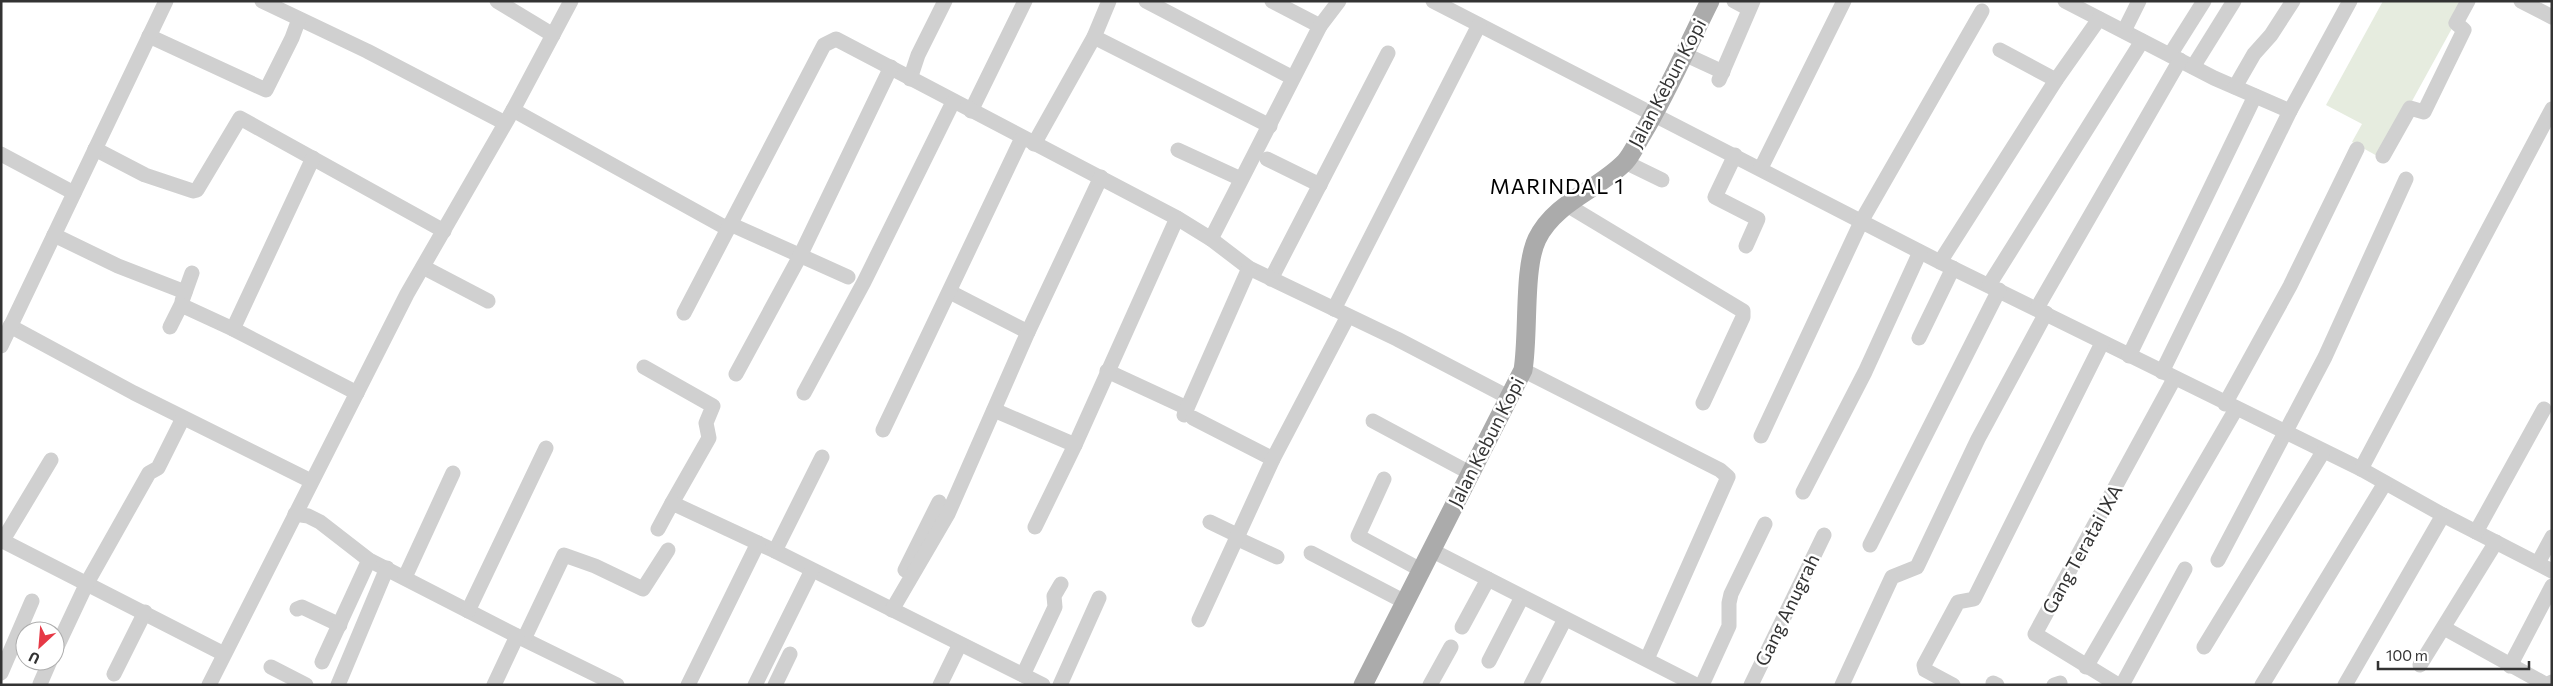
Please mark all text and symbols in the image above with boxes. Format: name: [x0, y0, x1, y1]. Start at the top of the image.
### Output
street label: Jalan Kebun Kopi: [1623, 14, 1710, 151]
district label: MARINDAL 1: [1490, 173, 1624, 198]
street label: Jalan Kebun Kopi: [1443, 373, 1528, 511]
street label: Gang Teratai IXA: [2037, 480, 2127, 617]
street label: Gang Anugrah: [1750, 550, 1824, 670]
north arrow: [15, 621, 65, 671]
scale bar: [2378, 638, 2529, 670]
text: 100 m: [2386, 646, 2428, 664]
text: U: [26, 648, 42, 668]

